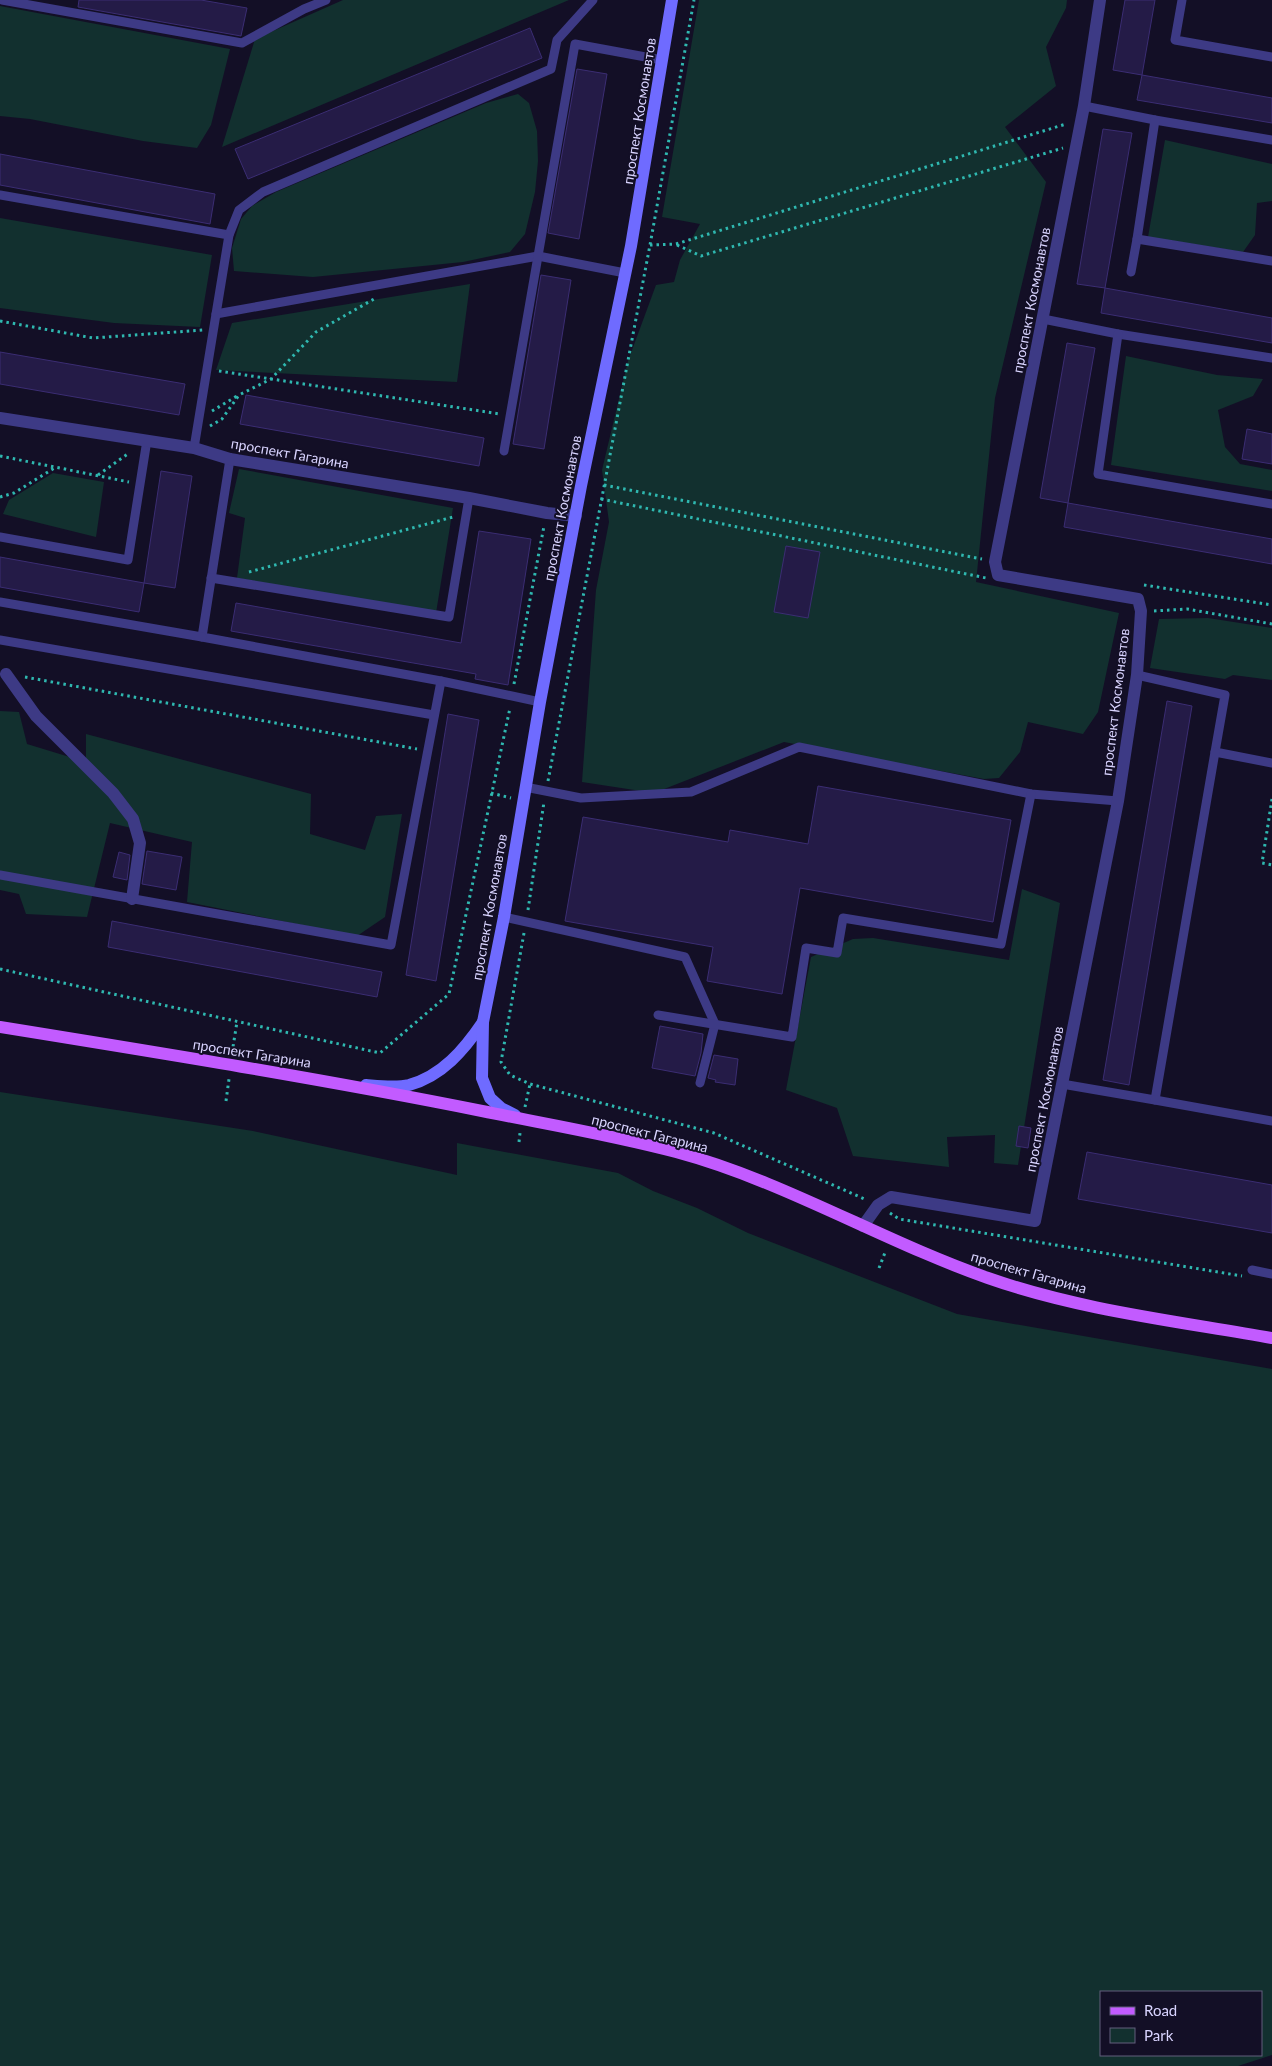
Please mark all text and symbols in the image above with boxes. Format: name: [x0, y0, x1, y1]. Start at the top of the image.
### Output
street label: проспект Космонавтов: [619, 36, 659, 186]
street label: проспект Космонавтов: [1009, 226, 1053, 374]
street label: проспект Гагарина: [230, 434, 350, 472]
street label: проспект Космонавтов: [540, 434, 584, 582]
street label: проспект Космонавтов: [1098, 627, 1132, 777]
street label: проспект Космонавтов: [468, 833, 510, 981]
street label: проспект Космонавтов: [1022, 1025, 1066, 1173]
street label: проспект Гагарина: [192, 1035, 312, 1071]
street label: проспект Гагарина: [590, 1110, 710, 1156]
street label: проспект Гагарина: [969, 1247, 1089, 1297]
legend: [1100, 1991, 1262, 2056]
text: Road: [1144, 2001, 1177, 2019]
text: Park: [1144, 2026, 1174, 2044]

